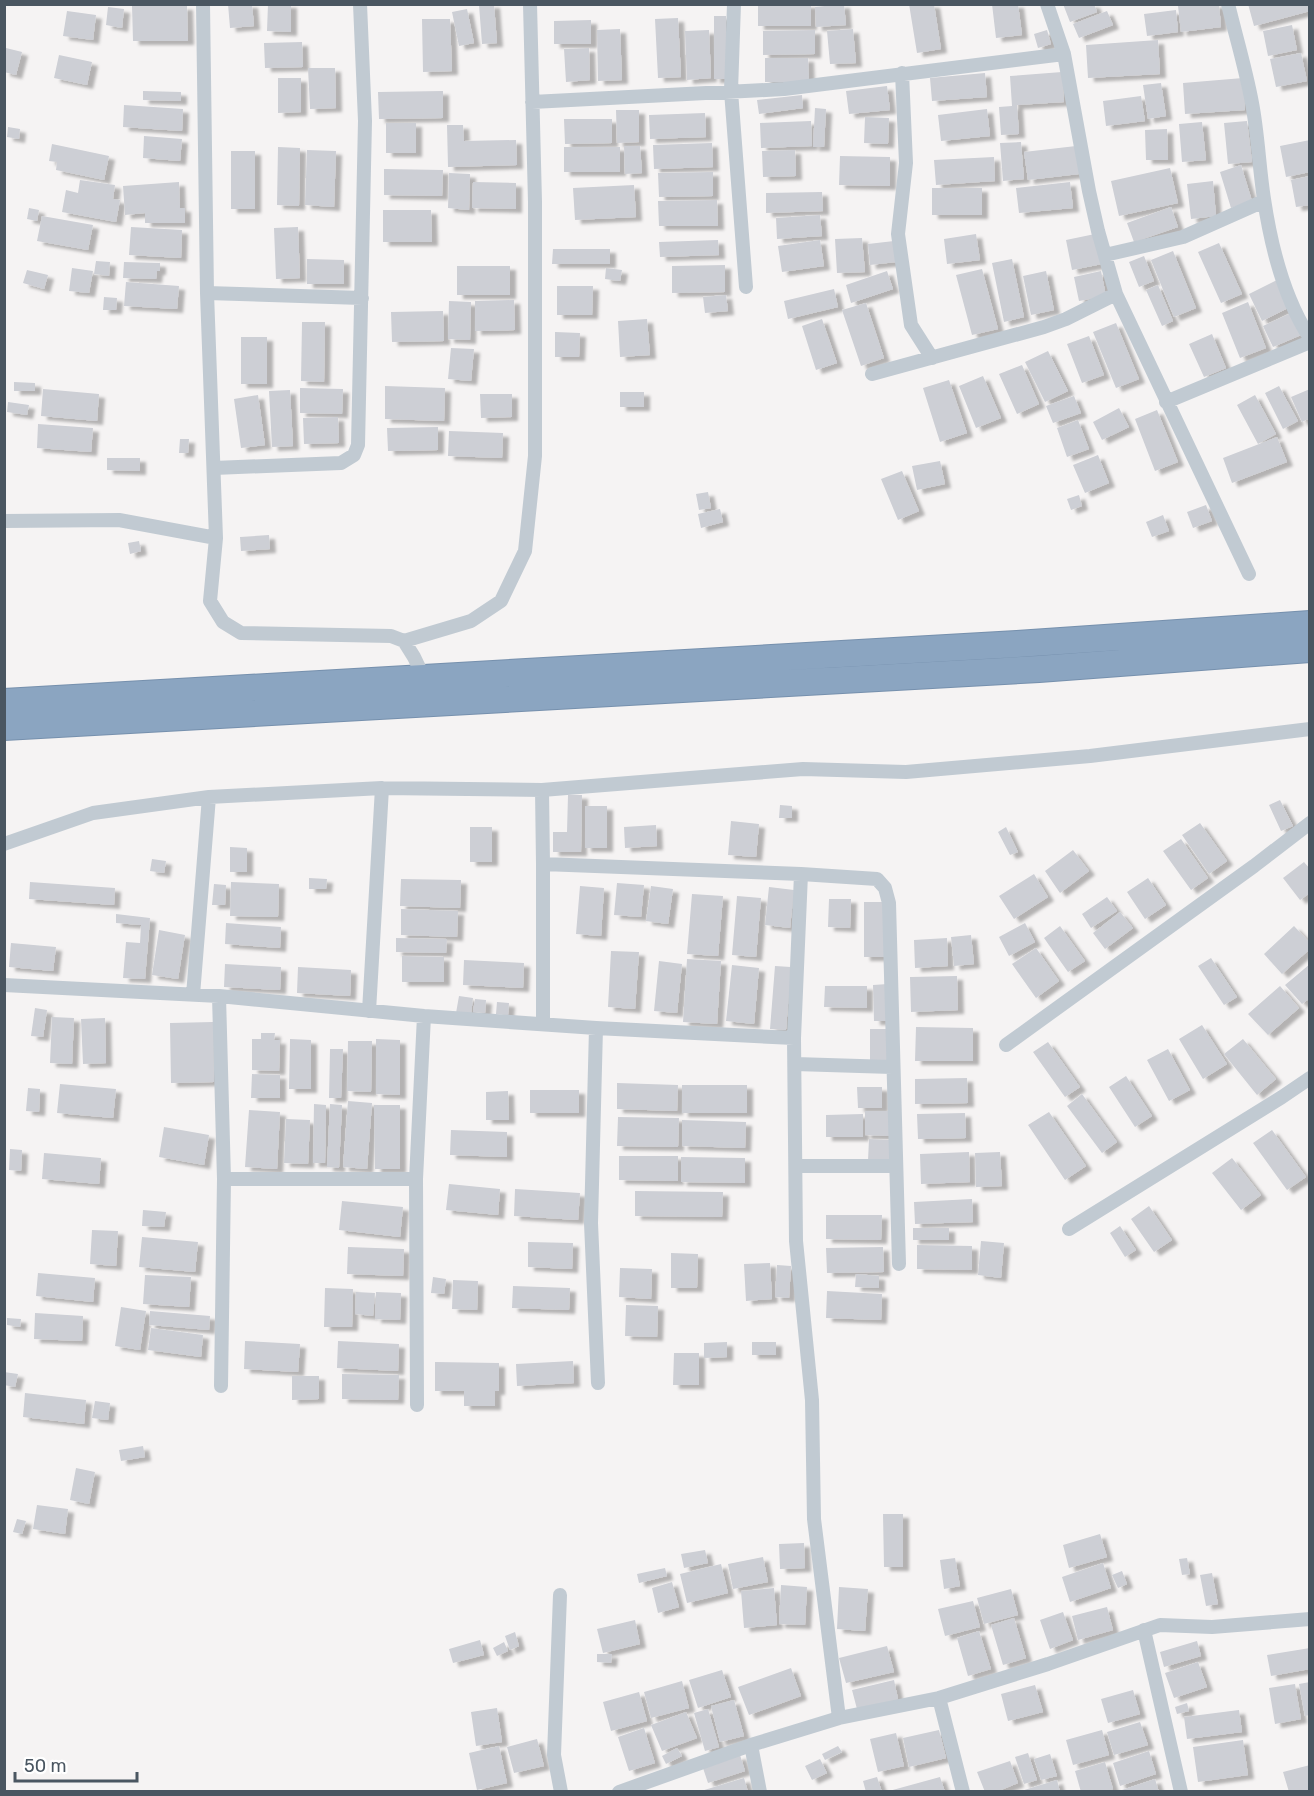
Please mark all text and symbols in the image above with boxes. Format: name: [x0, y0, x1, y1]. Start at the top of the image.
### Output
scale bar: [15, 1745, 136, 1783]
text: 50 m: [24, 1755, 67, 1777]

